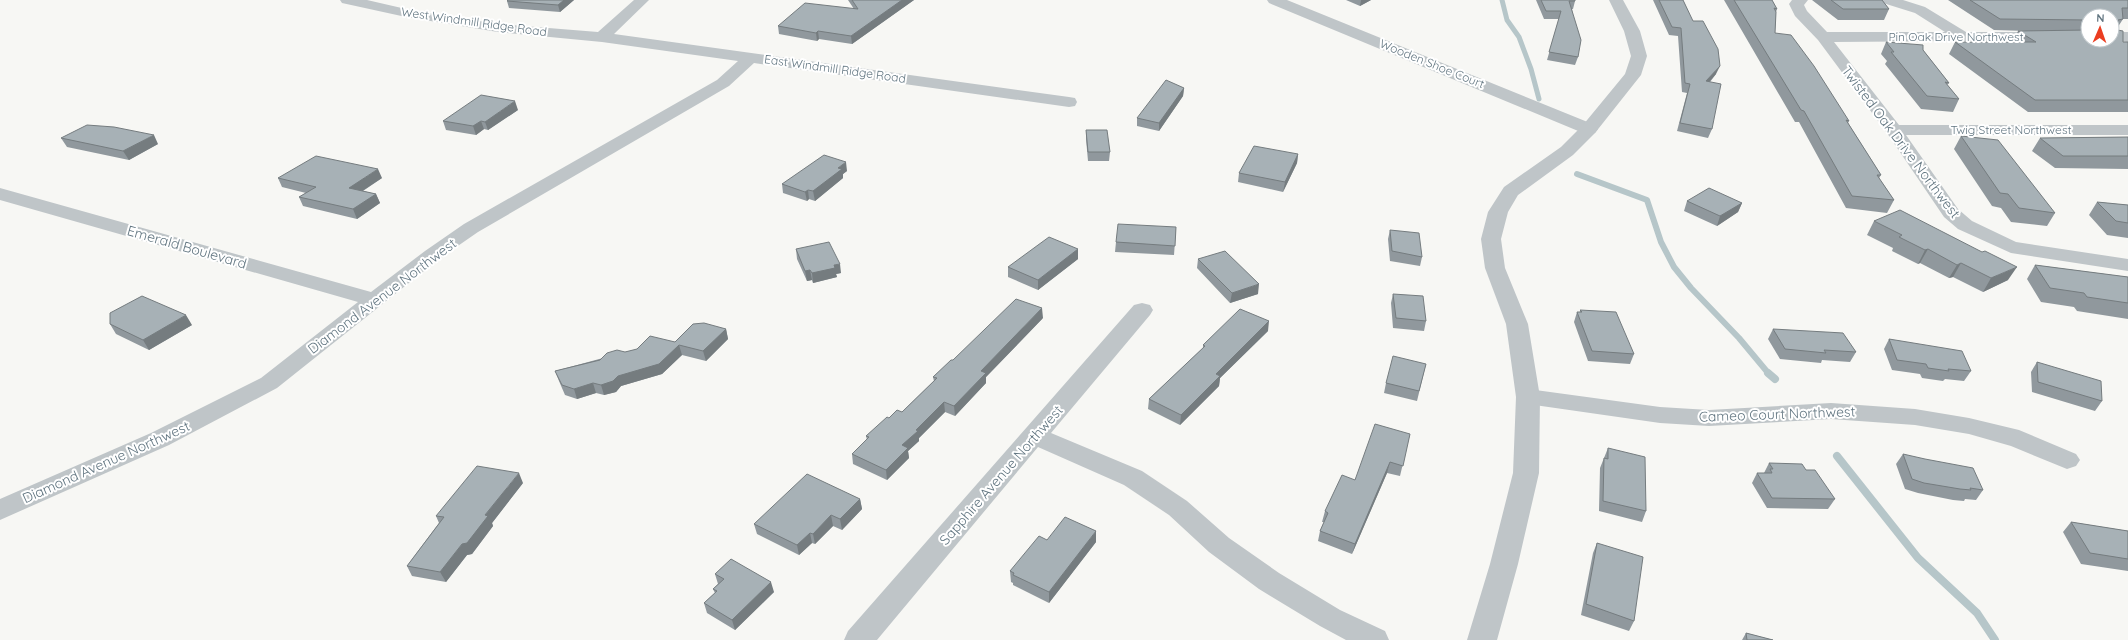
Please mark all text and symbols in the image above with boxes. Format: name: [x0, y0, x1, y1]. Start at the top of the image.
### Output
street label: West Windmill Ridge Road: [400, 4, 548, 39]
north arrow: [2080, 8, 2120, 48]
text: N: [2096, 11, 2105, 25]
street label: Pin Oak Drive Northwest: [1888, 29, 2024, 44]
street label: Wooden Shoe Court: [1378, 36, 1487, 91]
street label: East Windmill Ridge Road: [763, 51, 907, 86]
street label: Twisted Oak Drive Northwest: [1838, 62, 1964, 222]
street label: Twig Street Northwest: [1950, 122, 2072, 137]
street label: Emerald Boulevard: [125, 221, 249, 273]
street label: Diamond Avenue Northwest: [304, 234, 460, 358]
street label: Sapphire Avenue Northwest: [935, 401, 1067, 549]
street label: Cameo Court Northwest: [1698, 402, 1856, 426]
street label: Diamond Avenue Northwest: [19, 417, 193, 507]

